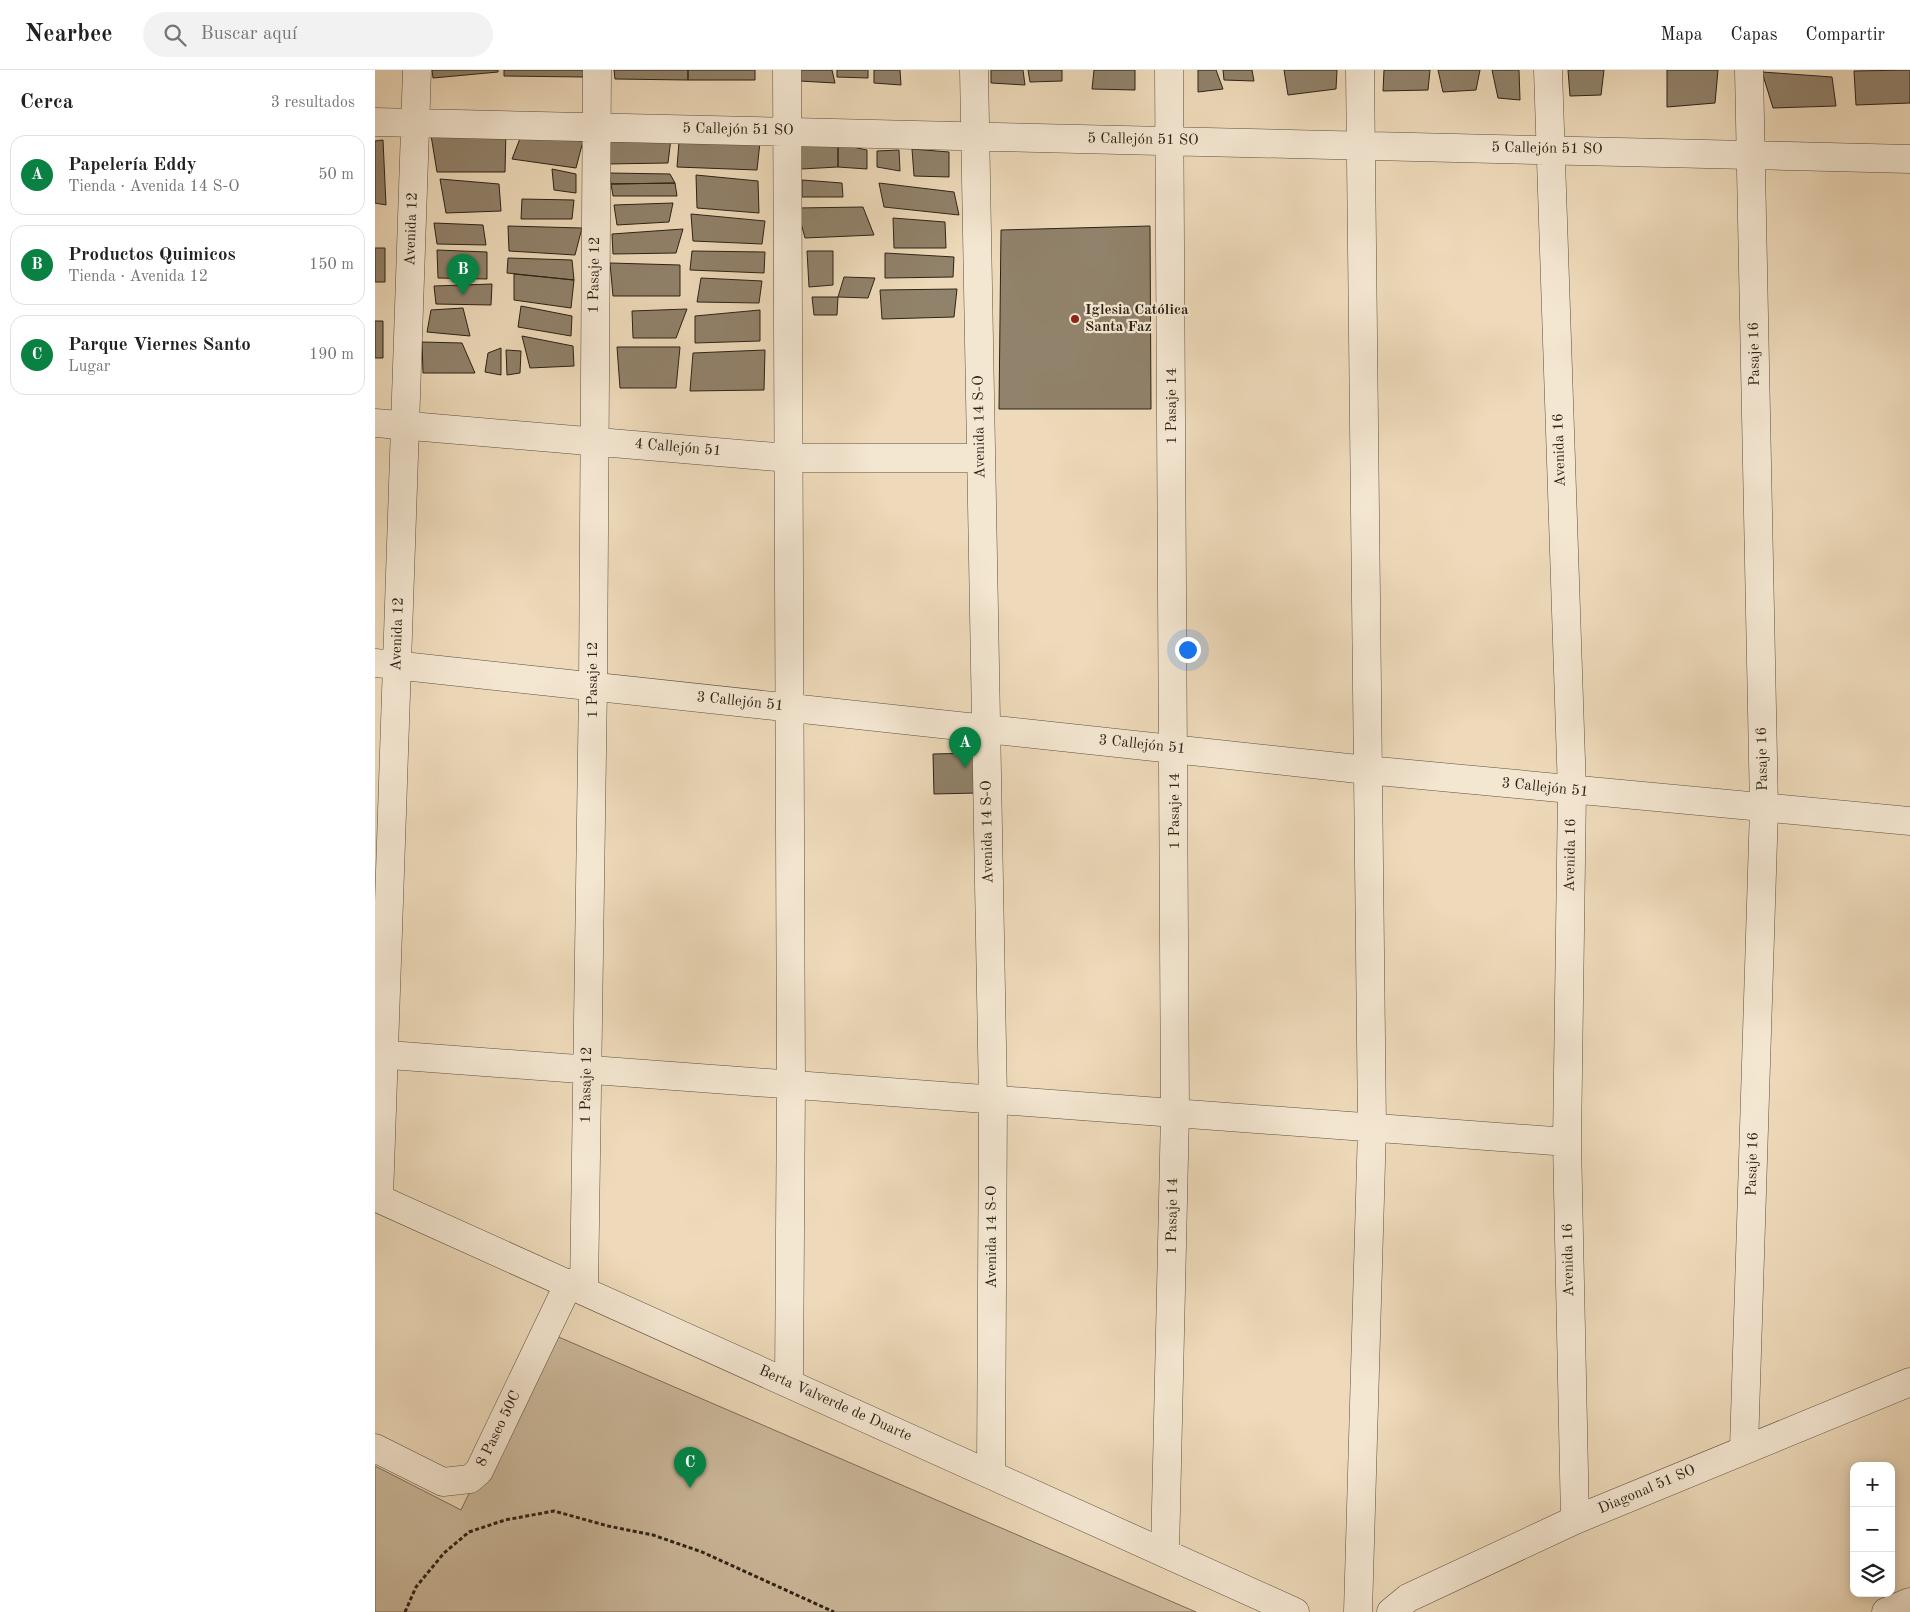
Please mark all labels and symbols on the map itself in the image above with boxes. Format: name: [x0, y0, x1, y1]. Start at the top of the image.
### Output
street label: 5 Callejón 51 SO: [682, 122, 794, 138]
street label: 5 Callejón 51 SO: [1087, 132, 1199, 148]
street label: 5 Callejón 51 SO: [1491, 141, 1603, 157]
street label: Avenida 12: [403, 192, 421, 266]
street label: 1 Pasaje 12: [587, 236, 603, 314]
pin: B: [447, 254, 479, 295]
place label: Iglesia Católica Santa Faz: [1085, 303, 1189, 335]
marker: Iglesia Católica Santa Faz: [1069, 313, 1081, 325]
street label: Pasaje 16: [1747, 322, 1763, 386]
street label: 1 Pasaje 14: [1165, 367, 1180, 445]
street label: Avenida 14 S-O: [972, 375, 988, 479]
street label: Avenida 16: [1551, 413, 1569, 487]
street label: 4 Callejón 51: [634, 437, 722, 459]
street label: Avenida 12: [389, 597, 407, 671]
your location: [1175, 637, 1201, 663]
street label: 1 Pasaje 12: [586, 641, 601, 719]
street label: 3 Callejón 51: [696, 690, 784, 714]
pin: A: [949, 727, 981, 768]
street label: Pasaje 16: [1755, 727, 1771, 791]
street label: 3 Callejón 51: [1098, 733, 1186, 757]
street label: 1 Pasaje 14: [1168, 772, 1183, 850]
street label: 3 Callejón 51: [1501, 776, 1589, 800]
street label: Avenida 14 S-O: [980, 780, 996, 884]
street label: Avenida 16: [1563, 818, 1579, 892]
street label: 1 Pasaje 12: [579, 1046, 595, 1124]
street label: Pasaje 16: [1744, 1132, 1762, 1196]
street label: 1 Pasaje 14: [1165, 1177, 1181, 1255]
street label: Avenida 14 S-O: [985, 1185, 1000, 1289]
street label: Avenida 16: [1561, 1223, 1577, 1297]
street label: Berta Valverde de Duarte: [756, 1363, 914, 1445]
street label: 8 Paseo 50C: [474, 1389, 524, 1469]
pin: C: [674, 1447, 706, 1488]
street label: Diagonal 51 SO: [1596, 1463, 1698, 1517]

